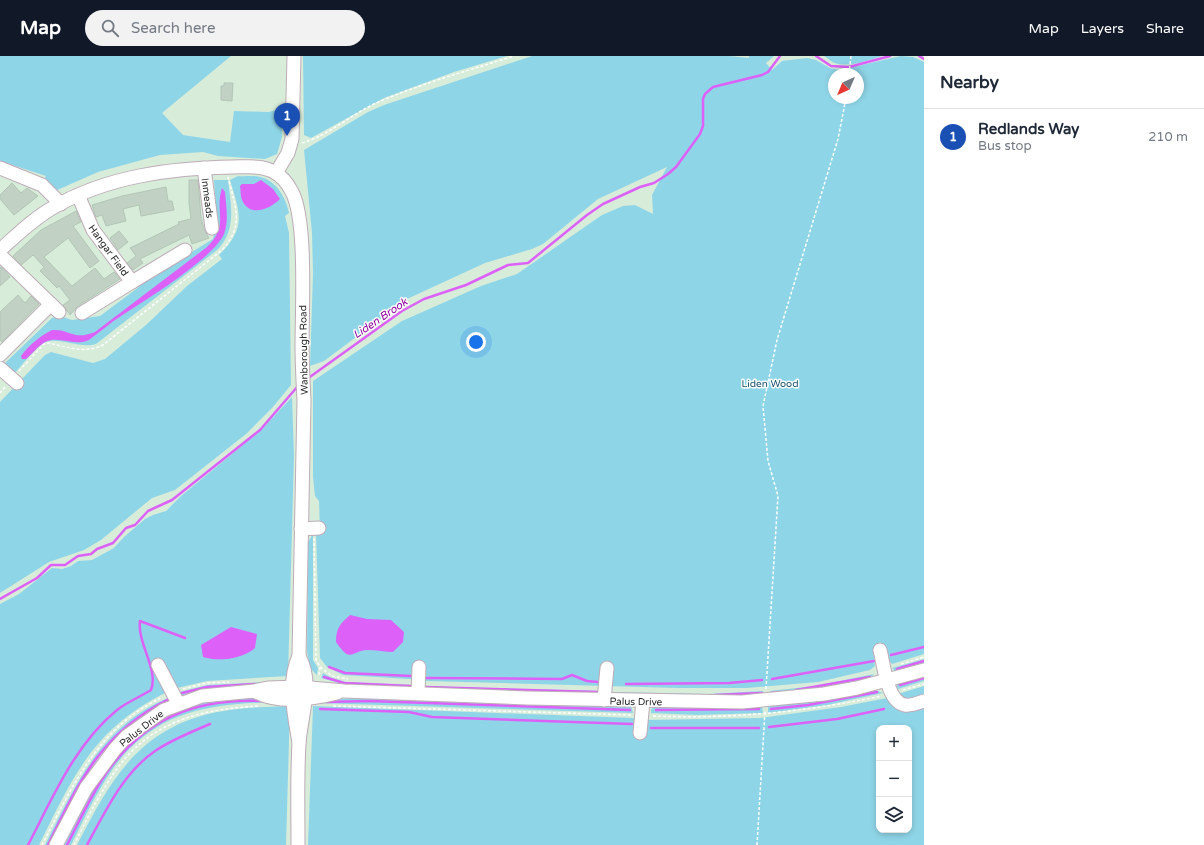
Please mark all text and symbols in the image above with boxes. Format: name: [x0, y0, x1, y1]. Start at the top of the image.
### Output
search box: [85, 10, 365, 46]
text: Map: [20, 17, 61, 39]
icon: search: [99, 17, 121, 39]
text: Search here: [131, 19, 215, 37]
text: Map: [1029, 20, 1059, 37]
text: Layers: [1081, 20, 1124, 37]
text: Share: [1146, 20, 1184, 37]
north arrow: [828, 68, 864, 104]
text: Nearby: [940, 72, 999, 93]
pin: 1: [274, 103, 300, 136]
text: Redlands Way: [978, 120, 1079, 138]
text: 1: [949, 129, 957, 145]
text: 210 m: [1148, 129, 1188, 145]
text: Bus stop: [978, 138, 1032, 154]
street label: Inmeads: [199, 177, 215, 219]
street label: Hangar Field: [86, 223, 131, 279]
water label: Liden Brook: [351, 295, 411, 341]
street label: Wanborough Road: [297, 305, 311, 395]
your location: [466, 332, 486, 352]
park label: Liden Wood: [741, 378, 799, 390]
street label: Palus Drive: [610, 696, 663, 708]
street label: Palus Drive: [117, 708, 166, 750]
map controls: [876, 725, 912, 833]
button: +: [876, 725, 912, 761]
button: −: [876, 761, 912, 797]
button: layers: [876, 797, 912, 833]

